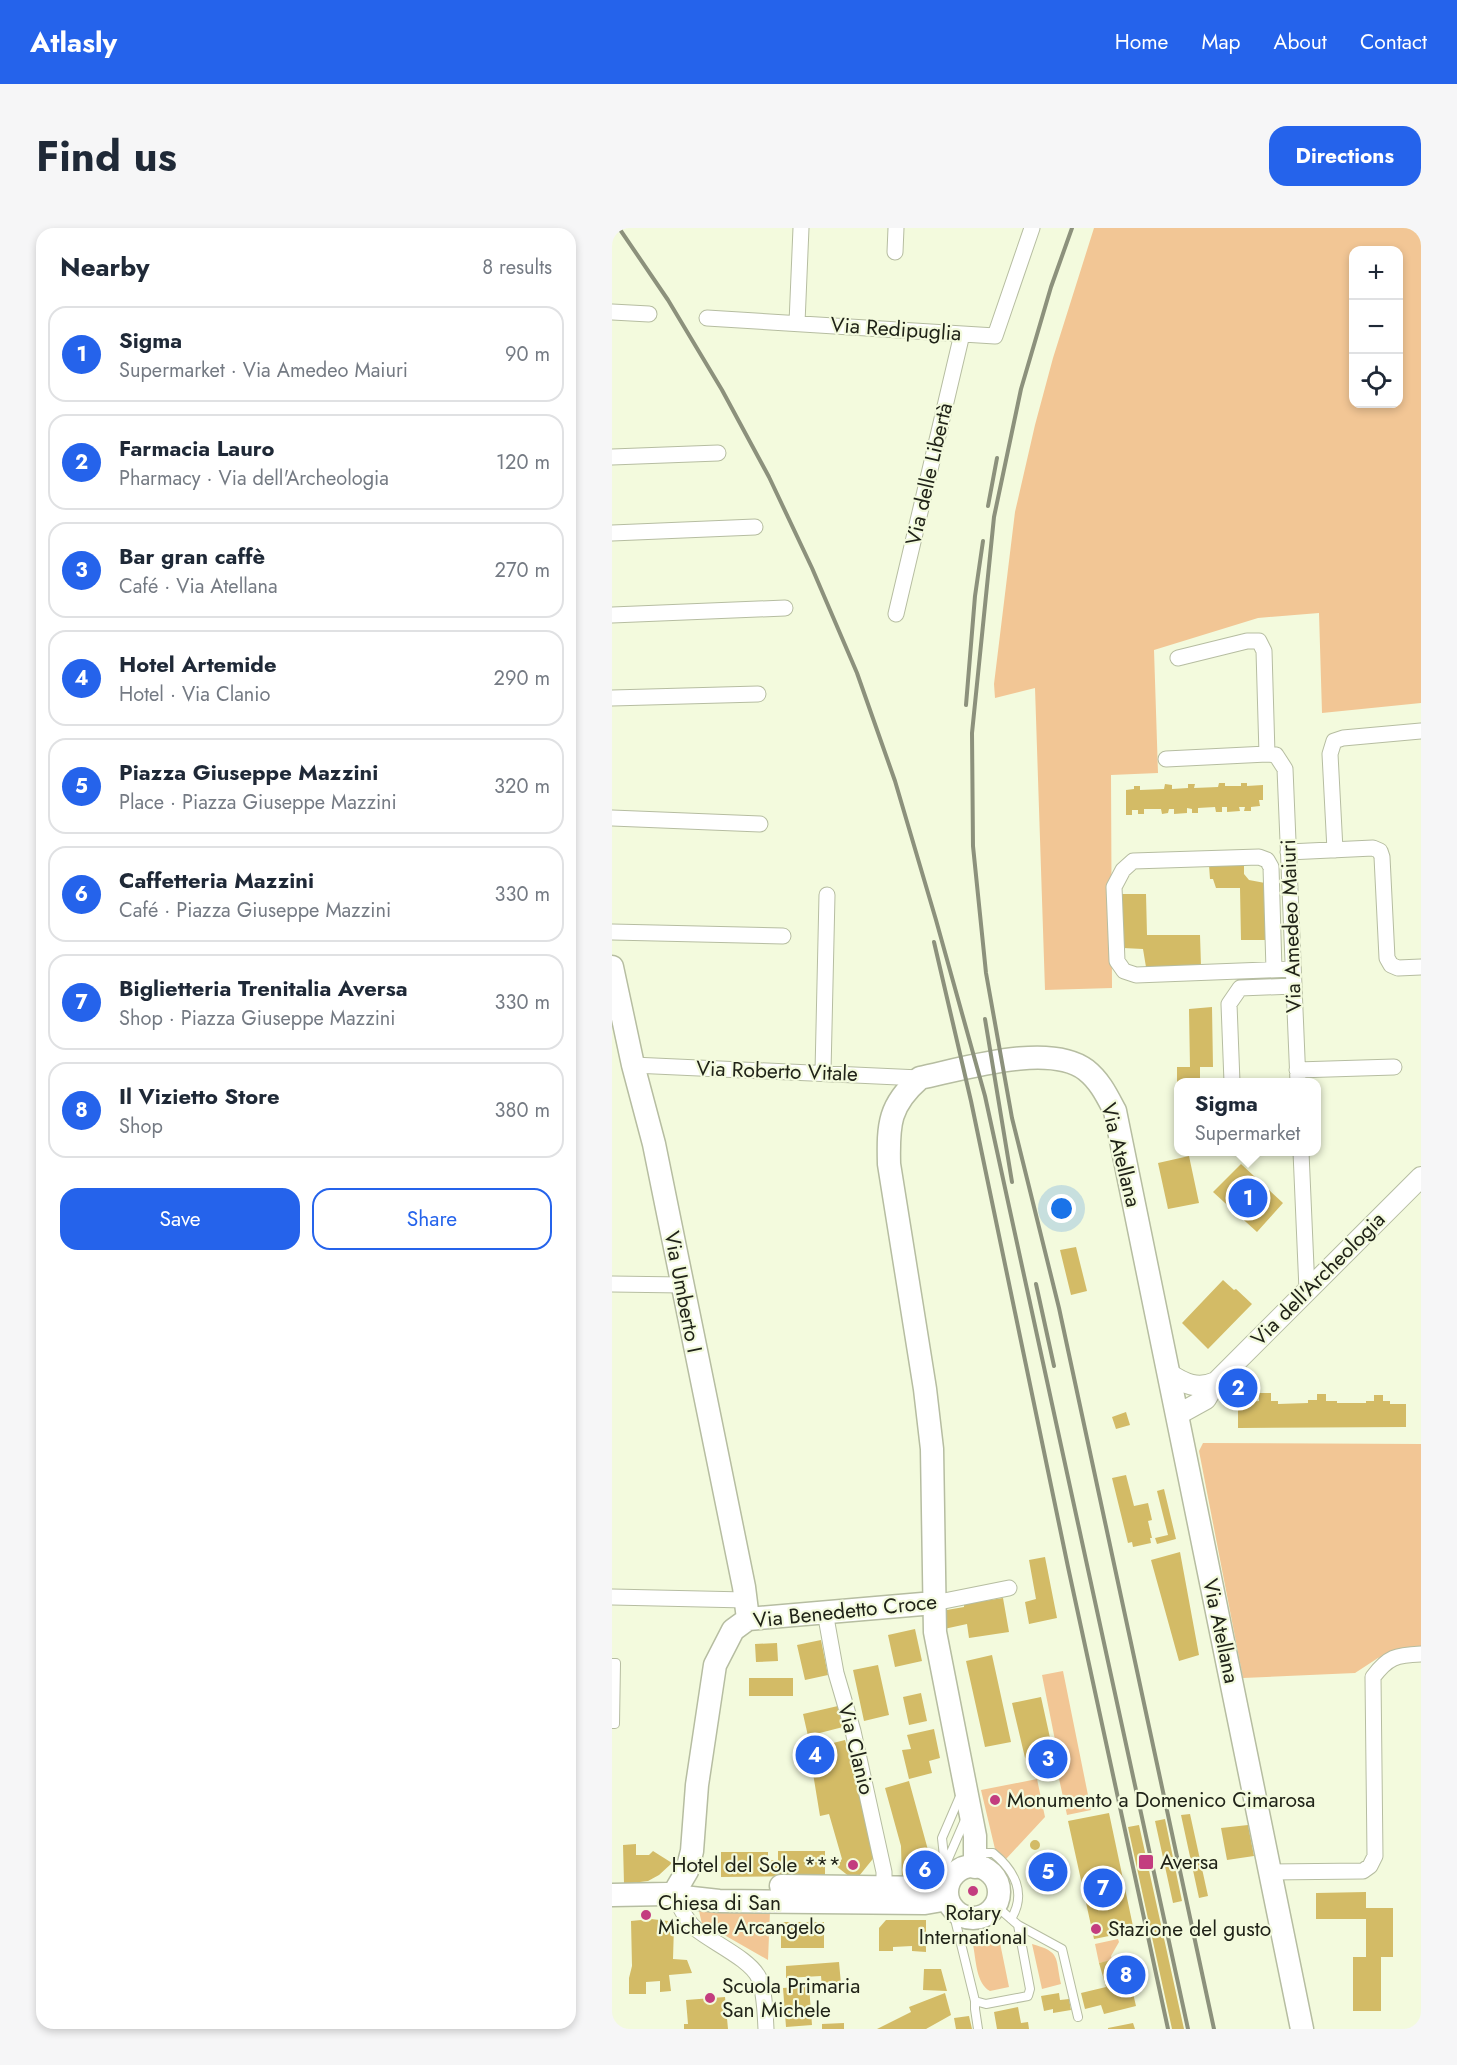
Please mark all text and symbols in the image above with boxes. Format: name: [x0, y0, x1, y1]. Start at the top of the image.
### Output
text: Atlasly: [30, 22, 117, 63]
text: Home: [1115, 27, 1168, 57]
text: Map: [1201, 27, 1241, 57]
text: About: [1274, 27, 1327, 57]
text: Contact: [1360, 27, 1427, 57]
text: Find us: [36, 126, 177, 187]
button: Directions: [1269, 126, 1421, 186]
map controls: [1349, 246, 1403, 408]
button: +: [1349, 246, 1403, 300]
text: Nearby: [60, 248, 149, 286]
text: 8 results: [482, 253, 552, 282]
button: −: [1349, 300, 1403, 354]
street label: Via Redipuglia: [830, 309, 962, 349]
text: Sigma: [119, 324, 182, 356]
text: 1: [76, 340, 87, 369]
text: 90 m: [505, 340, 550, 369]
button: locate: [1349, 354, 1403, 408]
text: Supermarket · Via Amedeo Maiuri: [119, 356, 408, 385]
street label: Via delle Libertà: [898, 400, 960, 548]
text: Farmacia Lauro: [119, 432, 275, 464]
text: 2: [75, 448, 88, 477]
text: 120 m: [496, 448, 550, 477]
text: Pharmacy · Via dell'Archeologia: [119, 464, 389, 493]
text: Bar gran caffè: [119, 540, 265, 572]
text: 3: [75, 556, 88, 585]
text: 270 m: [495, 556, 550, 585]
text: Café · Via Atellana: [119, 572, 278, 601]
text: Hotel Artemide: [119, 648, 277, 680]
text: 4: [75, 664, 88, 693]
text: 290 m: [494, 664, 550, 693]
text: Hotel · Via Clanio: [119, 680, 270, 709]
text: Piazza Giuseppe Mazzini: [119, 756, 378, 788]
text: 5: [75, 772, 88, 801]
text: 320 m: [494, 772, 550, 801]
text: Place · Piazza Giuseppe Mazzini: [119, 788, 397, 817]
street label: Via Amedeo Maiuri: [1273, 839, 1309, 1013]
text: Caffetteria Mazzini: [119, 864, 314, 896]
text: 6: [75, 880, 88, 909]
text: 330 m: [495, 880, 550, 909]
text: Café · Piazza Giuseppe Mazzini: [119, 896, 391, 925]
text: Biglietteria Trenitalia Aversa: [119, 972, 408, 1004]
text: 7: [75, 988, 88, 1017]
text: 330 m: [495, 988, 550, 1017]
text: Shop · Piazza Giuseppe Mazzini: [119, 1004, 396, 1033]
street label: Via Roberto Vitale: [696, 1053, 859, 1089]
popup: [1174, 1078, 1321, 1156]
text: Il Vizietto Store: [119, 1080, 280, 1112]
text: Sigma: [1195, 1087, 1258, 1119]
text: 8: [75, 1096, 88, 1125]
text: 380 m: [495, 1096, 550, 1125]
street label: Via Atellana: [1094, 1100, 1148, 1210]
text: Shop: [119, 1112, 163, 1141]
text: Supermarket: [1195, 1119, 1300, 1148]
pin: 1: [1228, 1176, 1268, 1220]
button: Save: [60, 1188, 300, 1250]
button: Share: [312, 1188, 552, 1250]
your location: [1047, 1194, 1076, 1223]
street label: Via dell'Archeologia: [1244, 1205, 1392, 1353]
street label: Via Umberto I: [657, 1229, 709, 1355]
pin: 2: [1218, 1366, 1258, 1410]
street label: Via Atellana: [1195, 1576, 1247, 1686]
street label: Via Benedetto Croce: [752, 1586, 938, 1636]
street label: Via Clanio: [830, 1700, 882, 1798]
pin: 4: [796, 1732, 834, 1778]
pin: 3: [1028, 1736, 1068, 1781]
place label: Monumento a Domenico Cimarosa: [1007, 1785, 1315, 1815]
marker: Monumento a Domenico Cimarosa: [988, 1793, 1002, 1807]
place label: Aversa: [1160, 1847, 1218, 1877]
pin: 6: [906, 1848, 944, 1892]
place label: Hotel del Sole ***: [671, 1850, 841, 1880]
pin: 5: [1028, 1850, 1068, 1894]
marker: Aversa: [1137, 1853, 1155, 1871]
marker: Hotel del Sole ***: [846, 1858, 860, 1872]
pin: 7: [1084, 1866, 1122, 1910]
marker: Rotary International: [966, 1884, 980, 1898]
place label: Chiesa di San Michele Arcangelo: [658, 1888, 825, 1942]
place label: Rotary International: [919, 1898, 1027, 1952]
marker: Chiesa di San Michele Arcangelo: [639, 1908, 653, 1922]
place label: Stazione del gusto: [1108, 1914, 1271, 1944]
marker: Stazione del gusto: [1089, 1922, 1103, 1936]
pin: 8: [1106, 1952, 1146, 1998]
place label: Scuola Primaria San Michele: [722, 1971, 860, 2025]
marker: Scuola Primaria San Michele: [703, 1991, 717, 2005]

